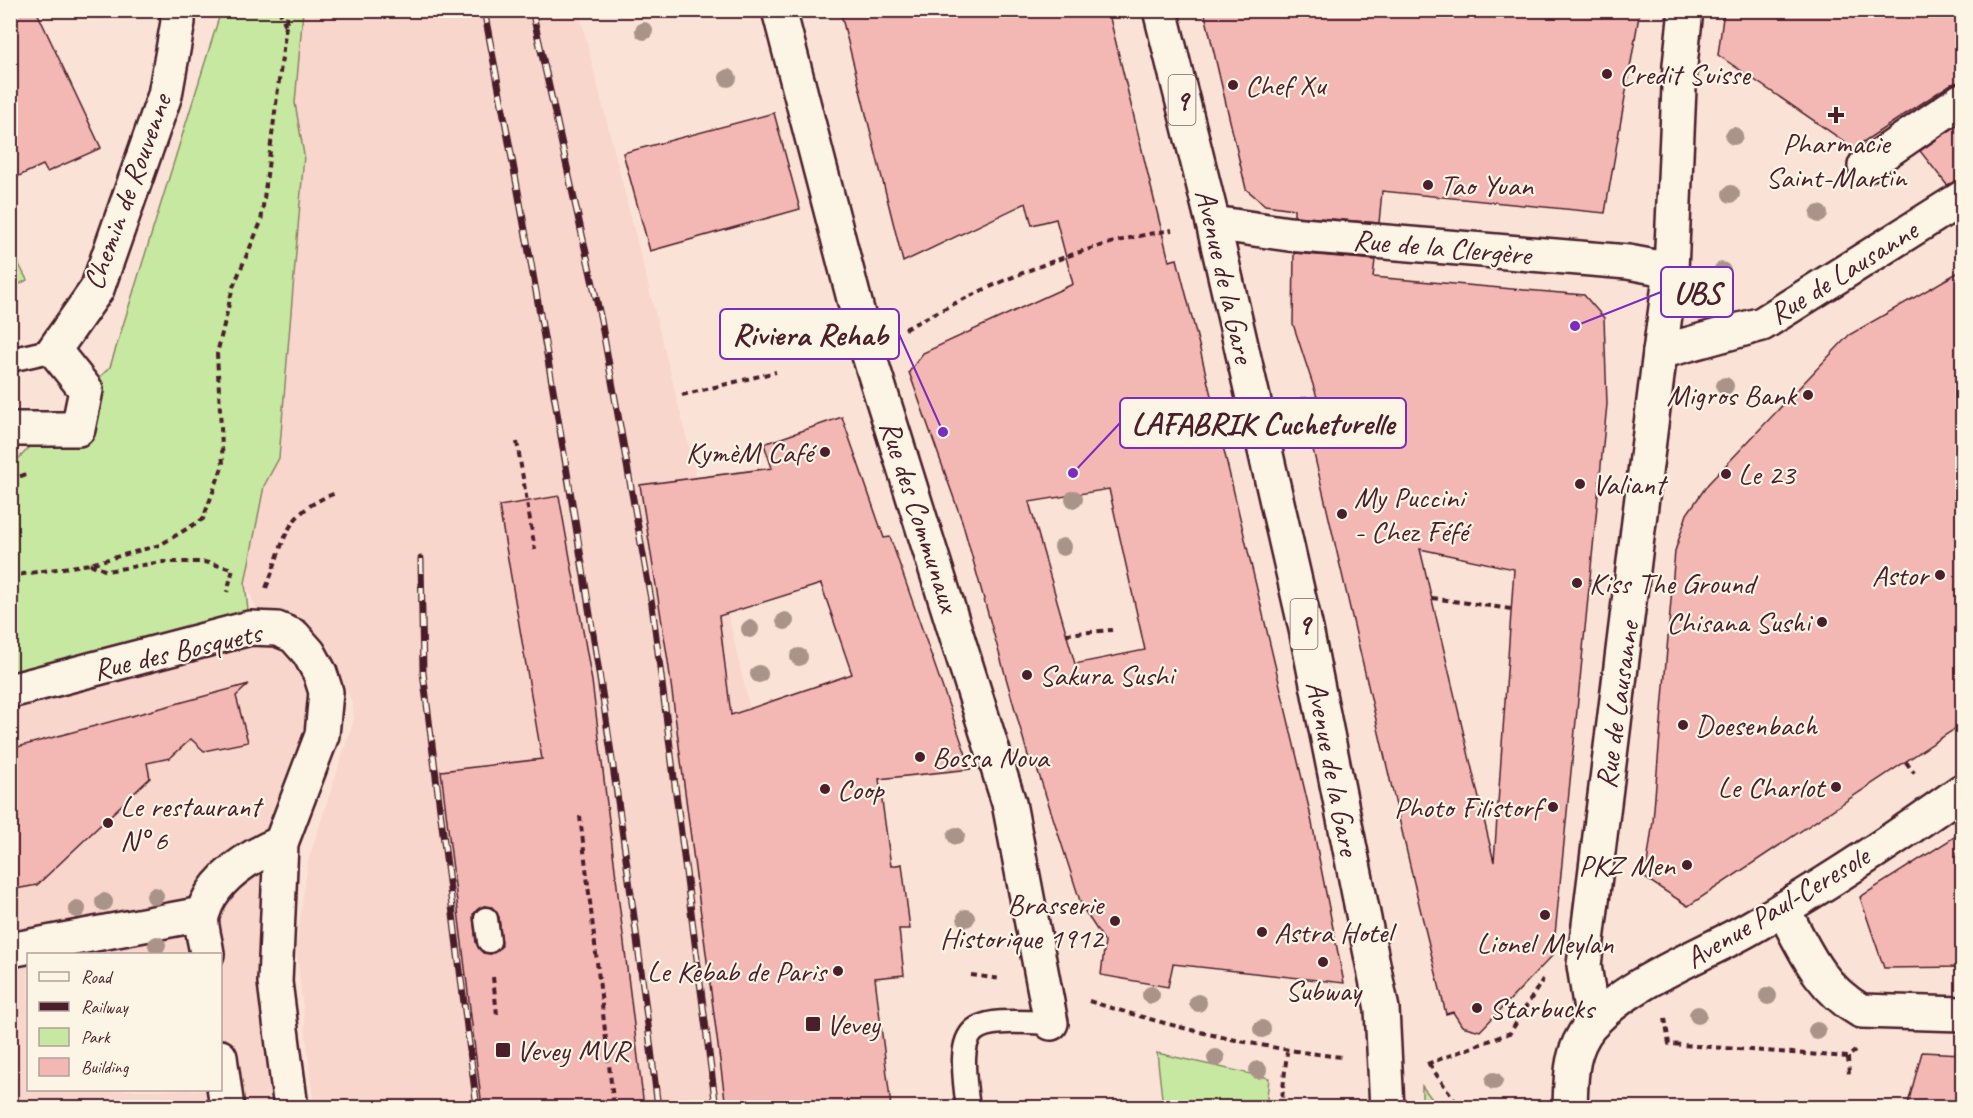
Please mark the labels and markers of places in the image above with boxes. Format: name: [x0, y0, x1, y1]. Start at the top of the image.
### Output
place label: Credit Suisse: [1619, 55, 1752, 93]
place label: Chef Xu: [1245, 66, 1328, 104]
marker: Credit Suisse: [1600, 67, 1614, 81]
marker: Chef Xu: [1226, 78, 1240, 92]
marker: Pharmacie Saint-Martin: [1829, 108, 1843, 122]
place label: Pharmacie Saint-Martin: [1766, 124, 1908, 196]
place label: Tao Yuan: [1440, 166, 1535, 204]
marker: Tao Yuan: [1421, 178, 1435, 192]
callout: UBS: [1661, 267, 1733, 317]
callout: Riviera Rehab: [720, 309, 899, 359]
place label: Migros Bank: [1667, 376, 1798, 414]
marker: Migros Bank: [1801, 388, 1815, 402]
callout: LAFABRIK Cucheturelle: [1120, 398, 1406, 448]
place label: KymèM Café: [686, 433, 817, 471]
marker: KymèM Café: [818, 445, 832, 459]
place label: Le 23: [1738, 455, 1797, 493]
place label: Valiant: [1592, 465, 1669, 503]
marker: Le 23: [1719, 467, 1733, 481]
marker: Valiant: [1573, 477, 1587, 491]
place label: My Puccini - Chez Féfé: [1354, 478, 1472, 550]
marker: My Puccini - Chez Féfé: [1335, 507, 1349, 521]
place label: Astor: [1872, 556, 1930, 594]
place label: Kiss The Ground: [1589, 564, 1759, 602]
marker: Astor: [1933, 568, 1947, 582]
marker: Kiss The Ground: [1570, 576, 1584, 590]
place label: Chisana Sushi: [1666, 603, 1813, 641]
marker: Chisana Sushi: [1815, 615, 1829, 629]
place label: Sakura Sushi: [1039, 656, 1177, 694]
marker: Sakura Sushi: [1020, 668, 1034, 682]
place label: Doesenbach: [1695, 706, 1818, 744]
marker: Doesenbach: [1676, 718, 1690, 732]
place label: Bossa Nova: [932, 738, 1050, 776]
marker: Bossa Nova: [913, 750, 927, 764]
place label: Le Charlot: [1717, 768, 1827, 806]
place label: Coop: [837, 770, 885, 808]
marker: Le Charlot: [1829, 780, 1843, 794]
marker: Coop: [818, 782, 832, 796]
place label: Le restaurant N° 6: [120, 787, 264, 859]
place label: Photo Filistorf: [1394, 788, 1547, 826]
marker: Photo Filistorf: [1546, 800, 1560, 814]
marker: Le restaurant N° 6: [101, 816, 115, 830]
place label: PKZ Men: [1578, 846, 1676, 884]
marker: PKZ Men: [1680, 858, 1694, 872]
place label: Brasserie Historique 1912: [940, 885, 1105, 957]
marker: Lionel Meylan: [1538, 908, 1552, 922]
place label: Astra Hotel: [1274, 913, 1397, 951]
marker: Brasserie Historique 1912: [1108, 914, 1122, 928]
place label: Lionel Meylan: [1476, 924, 1614, 962]
marker: Astra Hotel: [1255, 925, 1269, 939]
place label: Le Kebab de Paris: [647, 952, 829, 990]
marker: Subway: [1316, 955, 1330, 969]
marker: Le Kebab de Paris: [831, 964, 845, 978]
place label: Subway: [1285, 971, 1364, 1009]
place label: Starbucks: [1489, 989, 1597, 1027]
marker: Starbucks: [1470, 1001, 1484, 1015]
place label: Vevey: [826, 1005, 881, 1043]
marker: Vevey: [804, 1015, 822, 1033]
place label: Vevey MVR: [516, 1031, 633, 1069]
marker: Vevey MVR: [494, 1041, 512, 1059]

